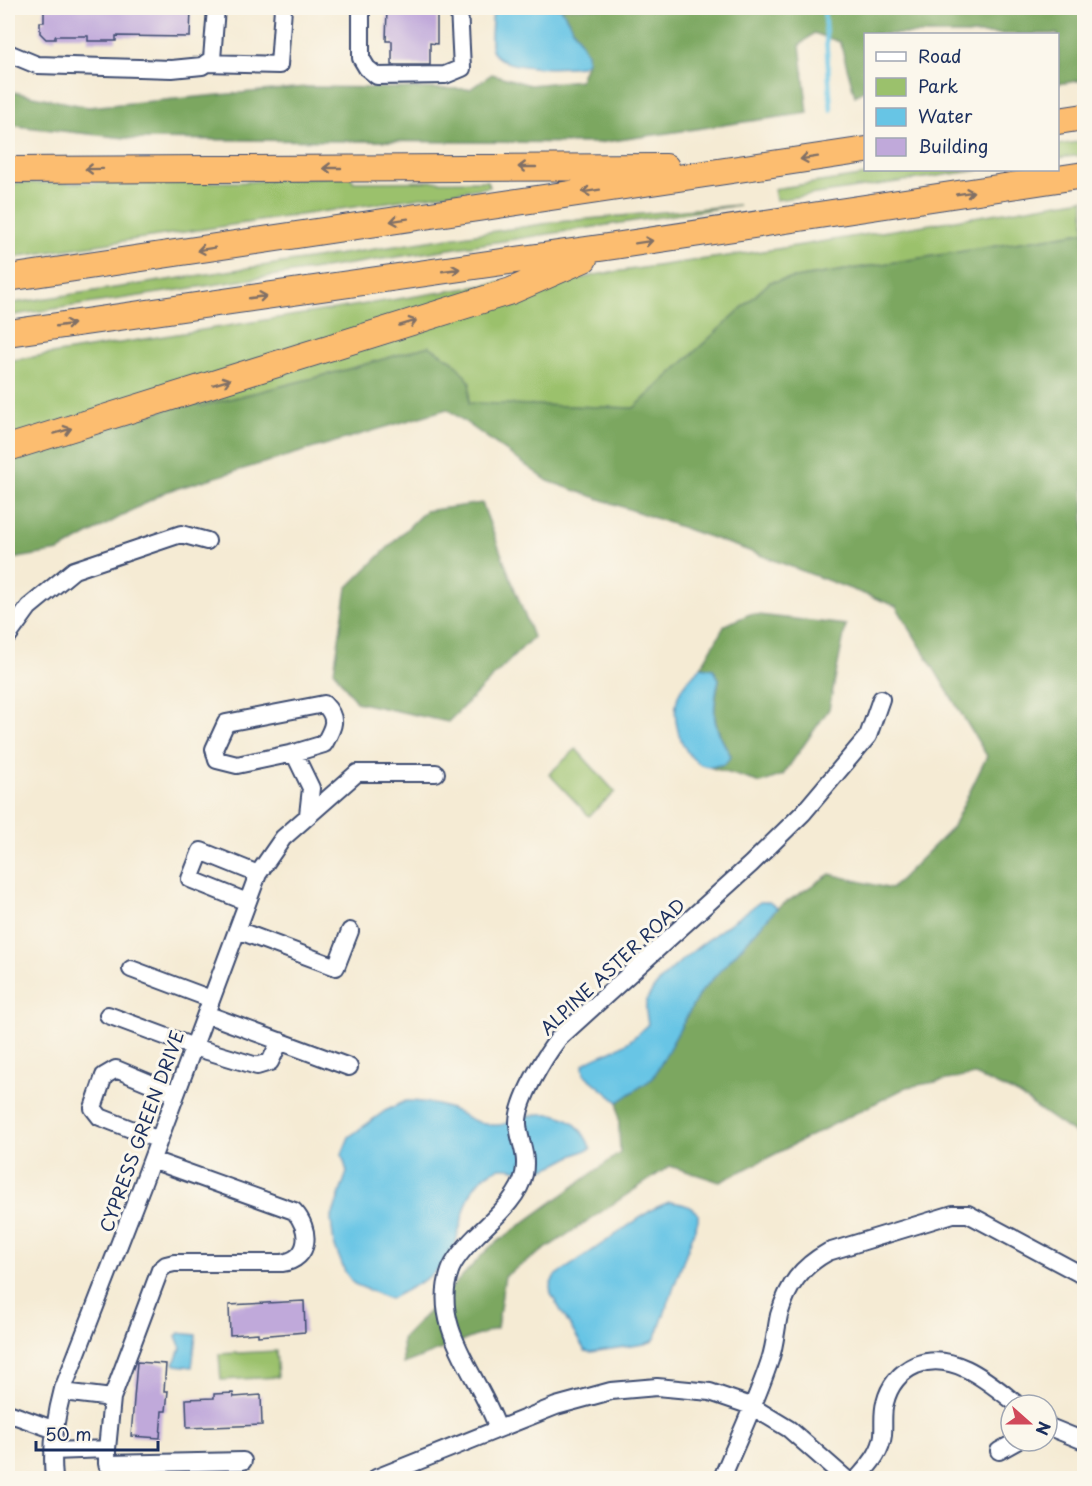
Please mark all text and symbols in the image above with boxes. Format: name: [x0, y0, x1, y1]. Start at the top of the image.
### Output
legend: [864, 33, 1059, 171]
text: Road: [918, 42, 962, 69]
text: Park: [918, 72, 958, 99]
text: Water: [918, 102, 973, 129]
text: Building: [918, 132, 988, 159]
one-way arrow: [800, 153, 820, 164]
one-way arrow: [517, 161, 537, 173]
one-way arrow: [322, 162, 342, 174]
one-way arrow: [85, 163, 105, 175]
one-way arrow: [582, 186, 602, 197]
one-way arrow: [954, 188, 974, 199]
one-way arrow: [389, 214, 409, 225]
one-way arrow: [634, 236, 654, 247]
one-way arrow: [196, 243, 216, 254]
one-way arrow: [441, 264, 461, 275]
one-way arrow: [248, 292, 268, 303]
one-way arrow: [398, 317, 417, 328]
one-way arrow: [55, 320, 75, 331]
one-way arrow: [212, 376, 231, 387]
one-way arrow: [53, 425, 72, 436]
street label: ALPINE ASTER ROAD: [533, 891, 691, 1041]
street label: CYPRESS GREEN DRIVE: [92, 1026, 190, 1236]
north arrow: [999, 1393, 1059, 1453]
scale bar: [36, 1414, 158, 1452]
text: N: [1030, 1419, 1057, 1439]
text: 50 m: [45, 1420, 92, 1447]

